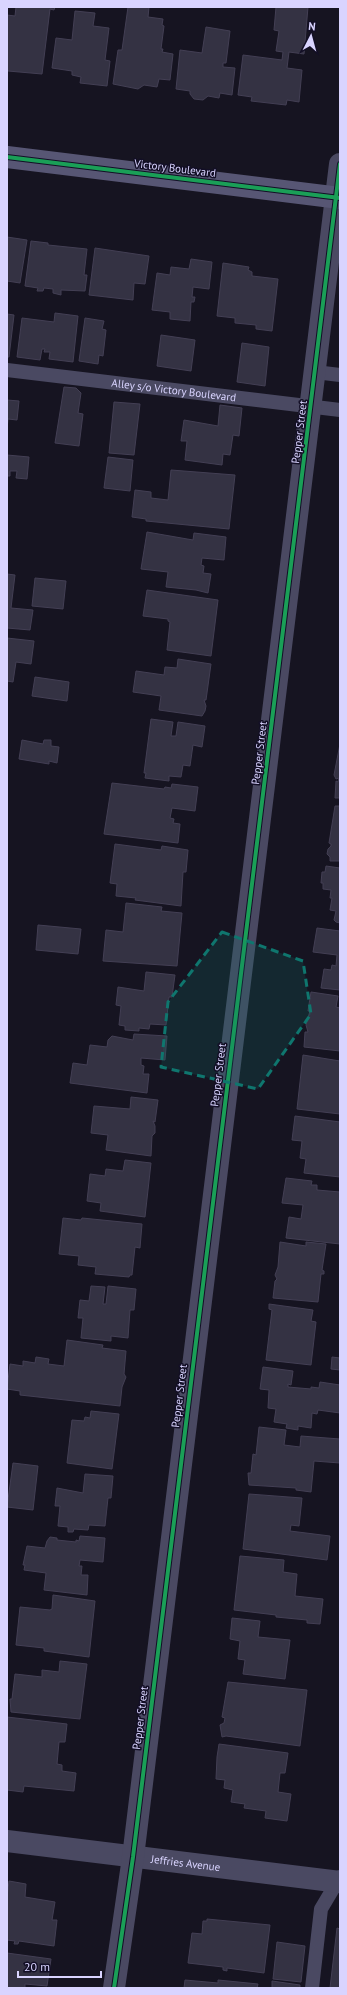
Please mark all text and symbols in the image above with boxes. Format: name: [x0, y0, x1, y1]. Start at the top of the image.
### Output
north arrow: [291, 16, 331, 56]
text: N: [308, 19, 316, 33]
street label: Victory Boulevard: [132, 156, 217, 180]
street label: Alley s/o Victory Boulevard: [111, 376, 237, 404]
street label: Pepper Street: [288, 399, 310, 464]
street label: Pepper Street: [248, 720, 270, 785]
street label: Pepper Street: [207, 1042, 229, 1107]
street label: Pepper Street: [168, 1363, 190, 1428]
street label: Pepper Street: [129, 1685, 151, 1750]
street label: Jeffries Avenue: [149, 1852, 222, 1874]
scale bar: [18, 1953, 101, 1979]
text: 20 m: [24, 1959, 50, 1974]

